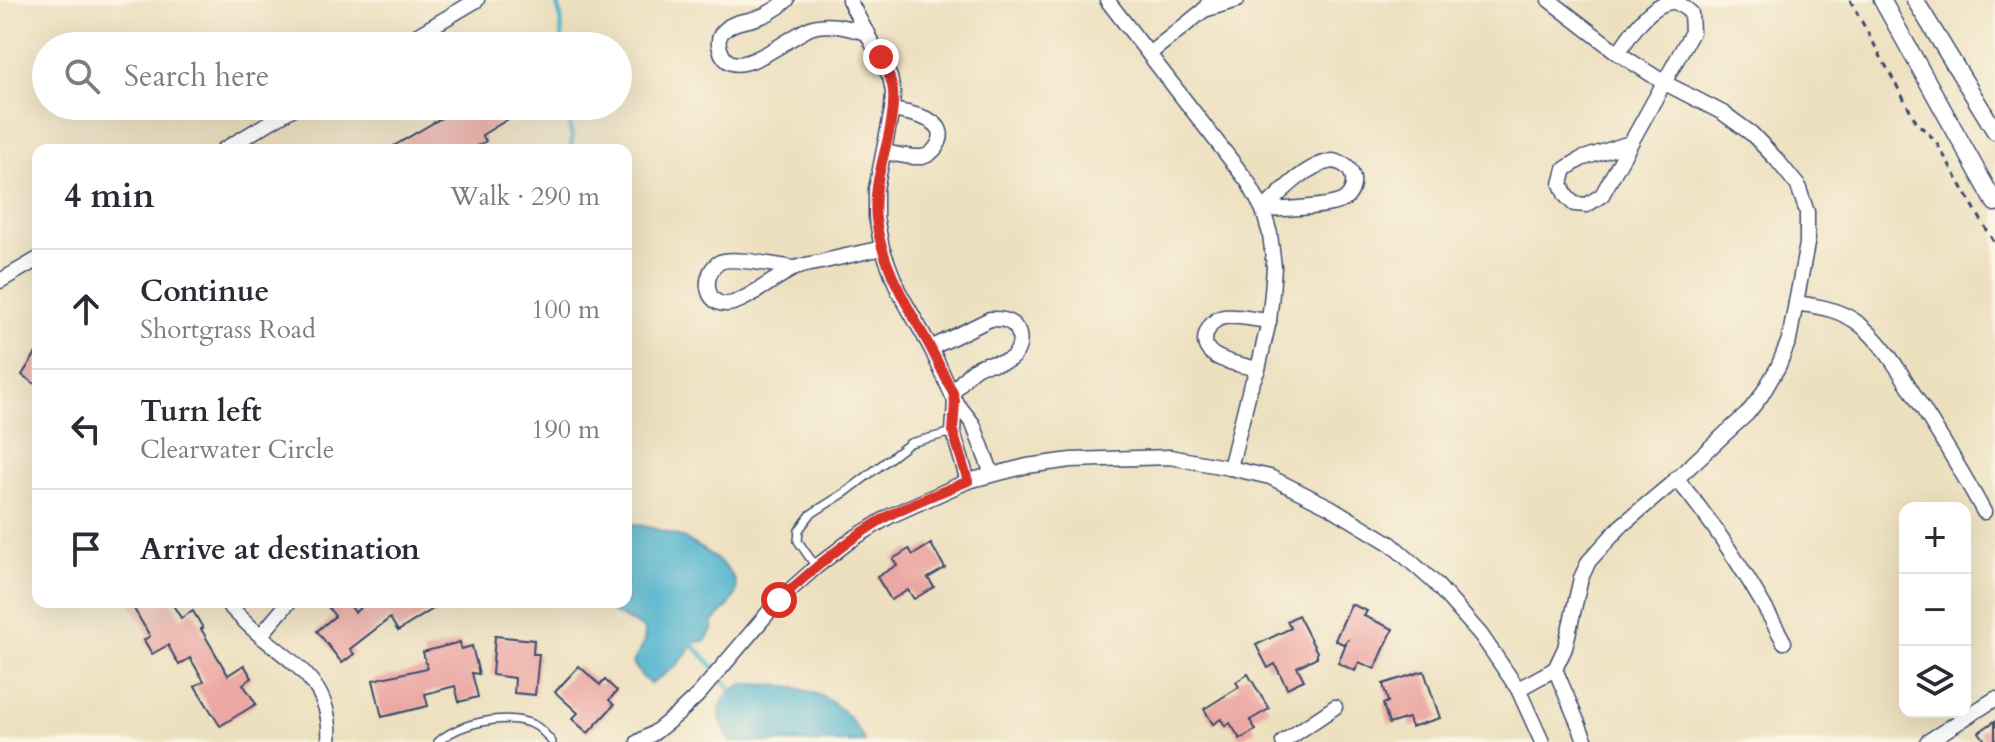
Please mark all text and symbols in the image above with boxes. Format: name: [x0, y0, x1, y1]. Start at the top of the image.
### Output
search box: [32, 32, 632, 120]
route end: [863, 39, 899, 75]
icon: search: [60, 54, 104, 98]
text: Search here: [124, 56, 269, 97]
text: 4 min: [64, 173, 155, 219]
text: Walk · 290 m: [450, 179, 600, 214]
text: Continue: [140, 271, 269, 312]
icon: ahead: [64, 287, 108, 331]
text: 100 m: [531, 292, 600, 327]
text: Shortgrass Road: [140, 312, 316, 347]
text: Turn left: [140, 391, 262, 432]
icon: left: [64, 407, 108, 451]
text: 190 m: [531, 412, 600, 447]
text: Clearwater Circle: [140, 432, 335, 467]
map controls: [1899, 502, 1971, 718]
button: +: [1899, 502, 1971, 574]
icon: arrive: [64, 527, 108, 571]
text: Arrive at destination: [140, 529, 420, 570]
button: −: [1899, 574, 1971, 646]
route start: [761, 582, 797, 618]
button: layers: [1899, 646, 1971, 718]

